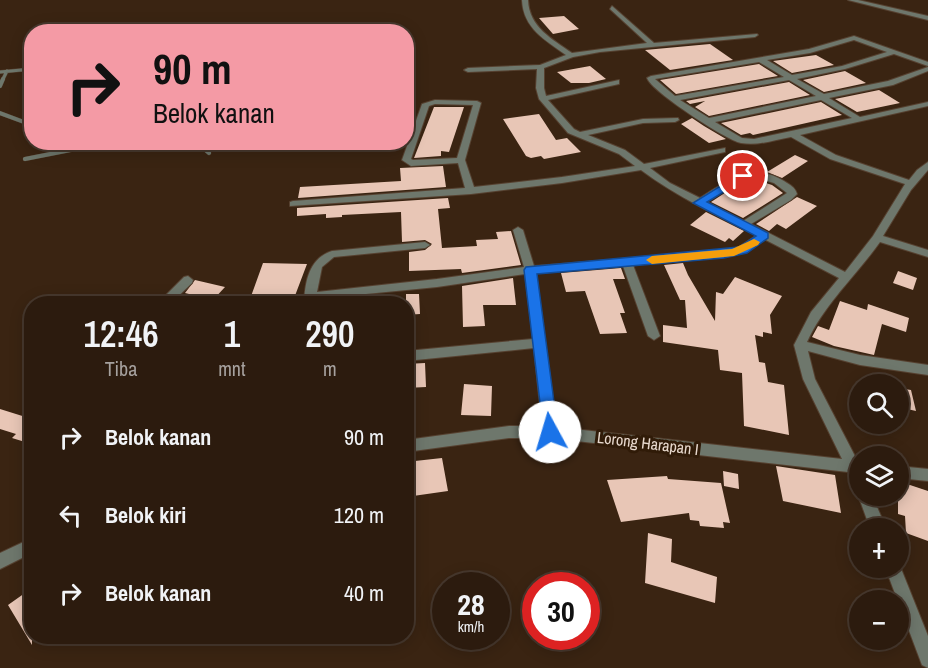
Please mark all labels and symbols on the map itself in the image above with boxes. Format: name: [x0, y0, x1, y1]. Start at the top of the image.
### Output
pin: [717, 150, 768, 201]
position arrow: [518, 400, 582, 464]
street label: Lorong Harapan I: [596, 426, 700, 460]
speed limit sign: 30: [522, 572, 600, 650]

